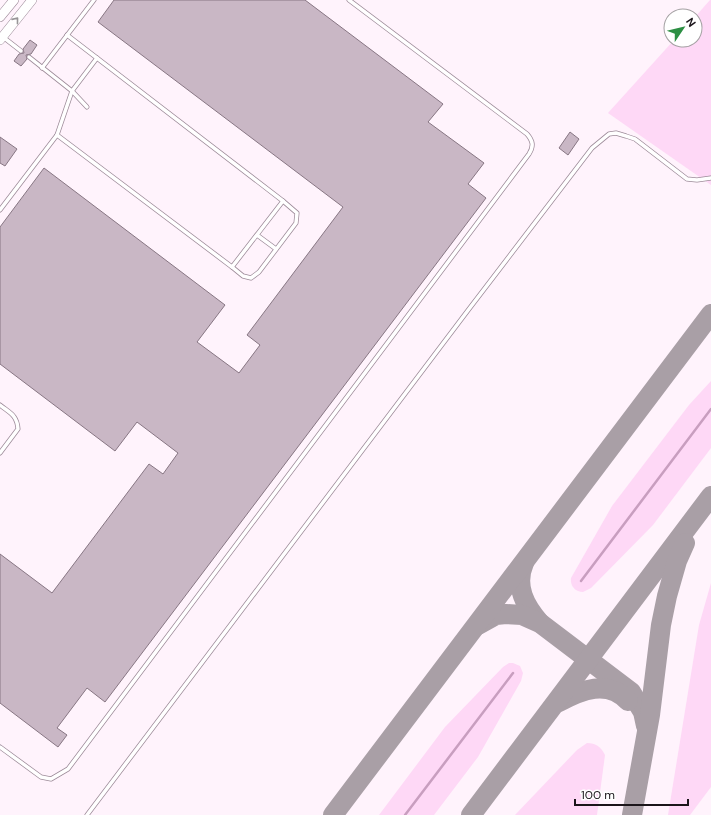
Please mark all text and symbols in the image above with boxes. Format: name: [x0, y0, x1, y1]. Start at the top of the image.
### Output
north arrow: [663, 8, 703, 48]
text: N: [683, 15, 699, 30]
one-way arrow: [12, 18, 19, 25]
scale bar: [575, 781, 688, 807]
text: 100 m: [581, 787, 615, 803]

